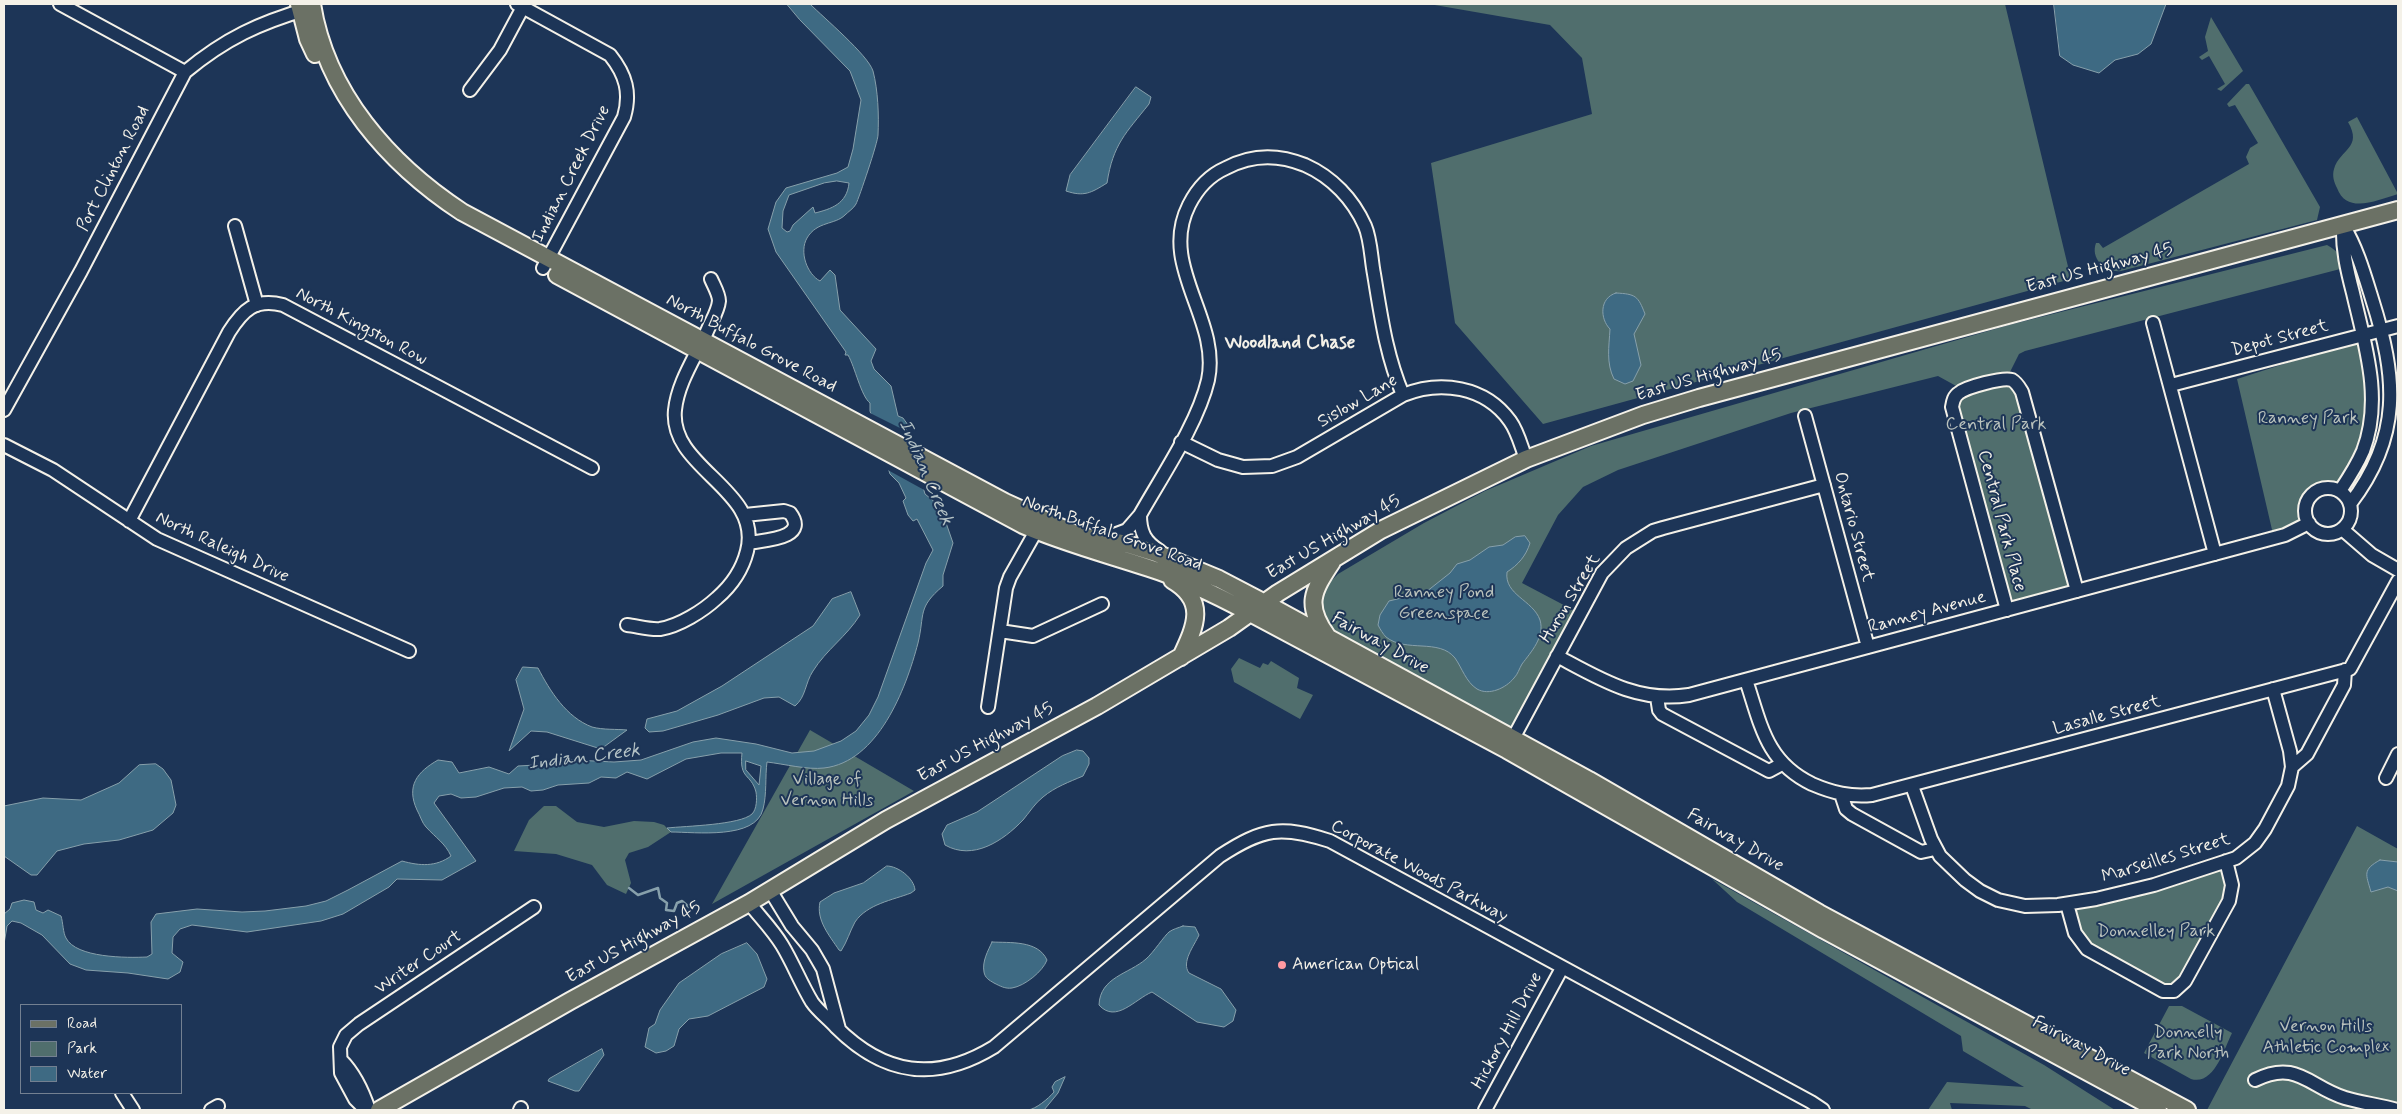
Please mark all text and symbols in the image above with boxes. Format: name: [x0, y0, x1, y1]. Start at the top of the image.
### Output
street label: Port Clinton Road: [73, 102, 155, 236]
street label: Indian Creek Drive: [528, 102, 616, 246]
street label: East US Highway 45: [2024, 239, 2176, 299]
street label: North Kingston Row: [292, 283, 430, 371]
street label: North Buffalo Grove Road: [662, 290, 840, 398]
street label: Depot Street: [2229, 316, 2331, 362]
district label: Woodland Chase: [1225, 333, 1355, 355]
street label: East US Highway 45: [1633, 345, 1785, 407]
street label: Sislow Lane: [1314, 370, 1402, 434]
park label: Ranney Park: [2258, 408, 2358, 430]
park label: Central Park: [1945, 414, 2047, 436]
water label: Indian Creek: [893, 417, 957, 529]
street label: Central Park Place: [1972, 448, 2030, 594]
street label: Ontario Street: [1828, 470, 1878, 584]
street label: North Buffalo Grove Road: [1019, 491, 1205, 577]
street label: East US Highway 45: [1263, 491, 1405, 585]
street label: North Raleigh Drive: [152, 508, 292, 588]
street label: Huron Street: [1536, 551, 1606, 647]
park label: Ranney Pond Greenspace: [1394, 582, 1494, 624]
street label: Ranney Avenue: [1866, 587, 1988, 639]
street label: Fairway Drive: [1327, 608, 1433, 680]
street label: Lasalle Street: [2051, 691, 2163, 741]
street label: East US Highway 45: [914, 698, 1058, 788]
water label: Indian Creek: [527, 740, 641, 776]
park label: Village of Vernon Hills: [781, 769, 873, 812]
street label: Fairway Drive: [1683, 805, 1787, 877]
street label: Corporate Woods Parkway: [1326, 816, 1512, 928]
street label: Marseilles Street: [2099, 829, 2233, 889]
street label: East US Highway 45: [563, 897, 705, 989]
park label: Donnelley Park: [2097, 921, 2215, 943]
street label: Writer Court: [371, 926, 467, 1000]
place label: American Optical: [1292, 954, 1419, 976]
marker: American Optical: [1276, 959, 1288, 971]
street label: Hickory Hill Drive: [1468, 969, 1548, 1093]
legend: [20, 1004, 182, 1094]
street label: Fairway Drive: [2028, 1012, 2134, 1082]
text: Road: [67, 1014, 97, 1034]
park label: Vernon Hills Athletic Complex: [2263, 1016, 2389, 1058]
park label: Donnelly Park North: [2147, 1022, 2229, 1064]
text: Park: [67, 1039, 97, 1059]
text: Water: [67, 1064, 107, 1084]

